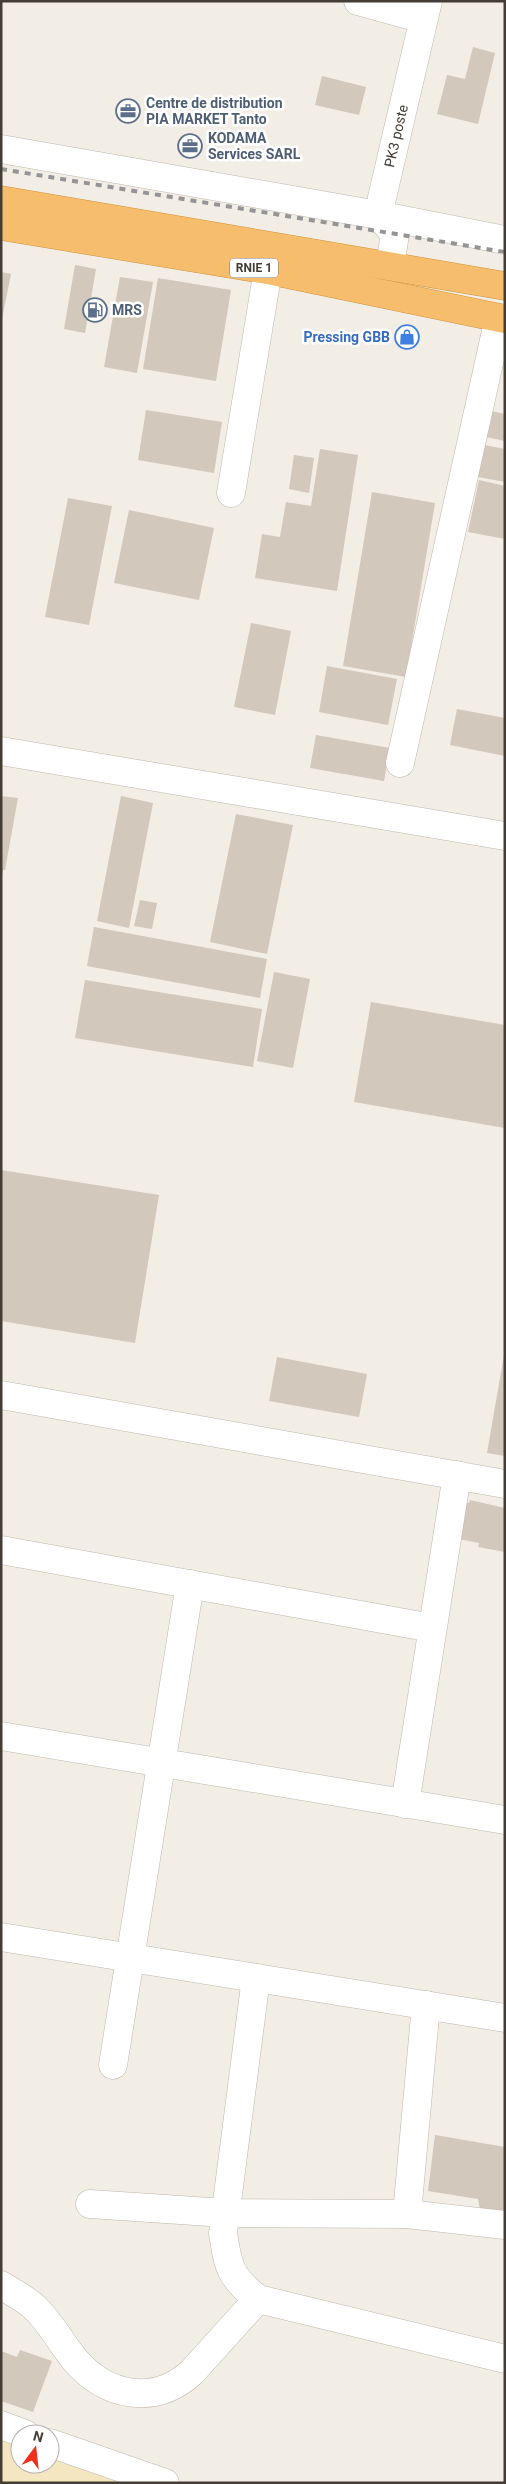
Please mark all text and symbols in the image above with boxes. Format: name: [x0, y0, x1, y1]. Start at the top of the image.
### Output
place label: Centre de distribution PIA MARKET Tanto: [146, 95, 283, 127]
office icon: Centre de distribution PIA MARKET Tanto: [115, 98, 141, 124]
street label: PK3 poste: [381, 103, 411, 169]
place label: KODAMA Services SARL: [208, 130, 301, 162]
office icon: KODAMA Services SARL: [177, 133, 203, 159]
road number: RNIE 1: [230, 258, 278, 278]
fuel station icon: MRS: [82, 297, 108, 323]
place label: MRS: [112, 302, 142, 318]
shop icon: Pressing GBB: [394, 324, 420, 350]
place label: Pressing GBB: [304, 329, 390, 345]
north arrow: [10, 2424, 60, 2474]
text: N: [32, 2427, 45, 2445]

